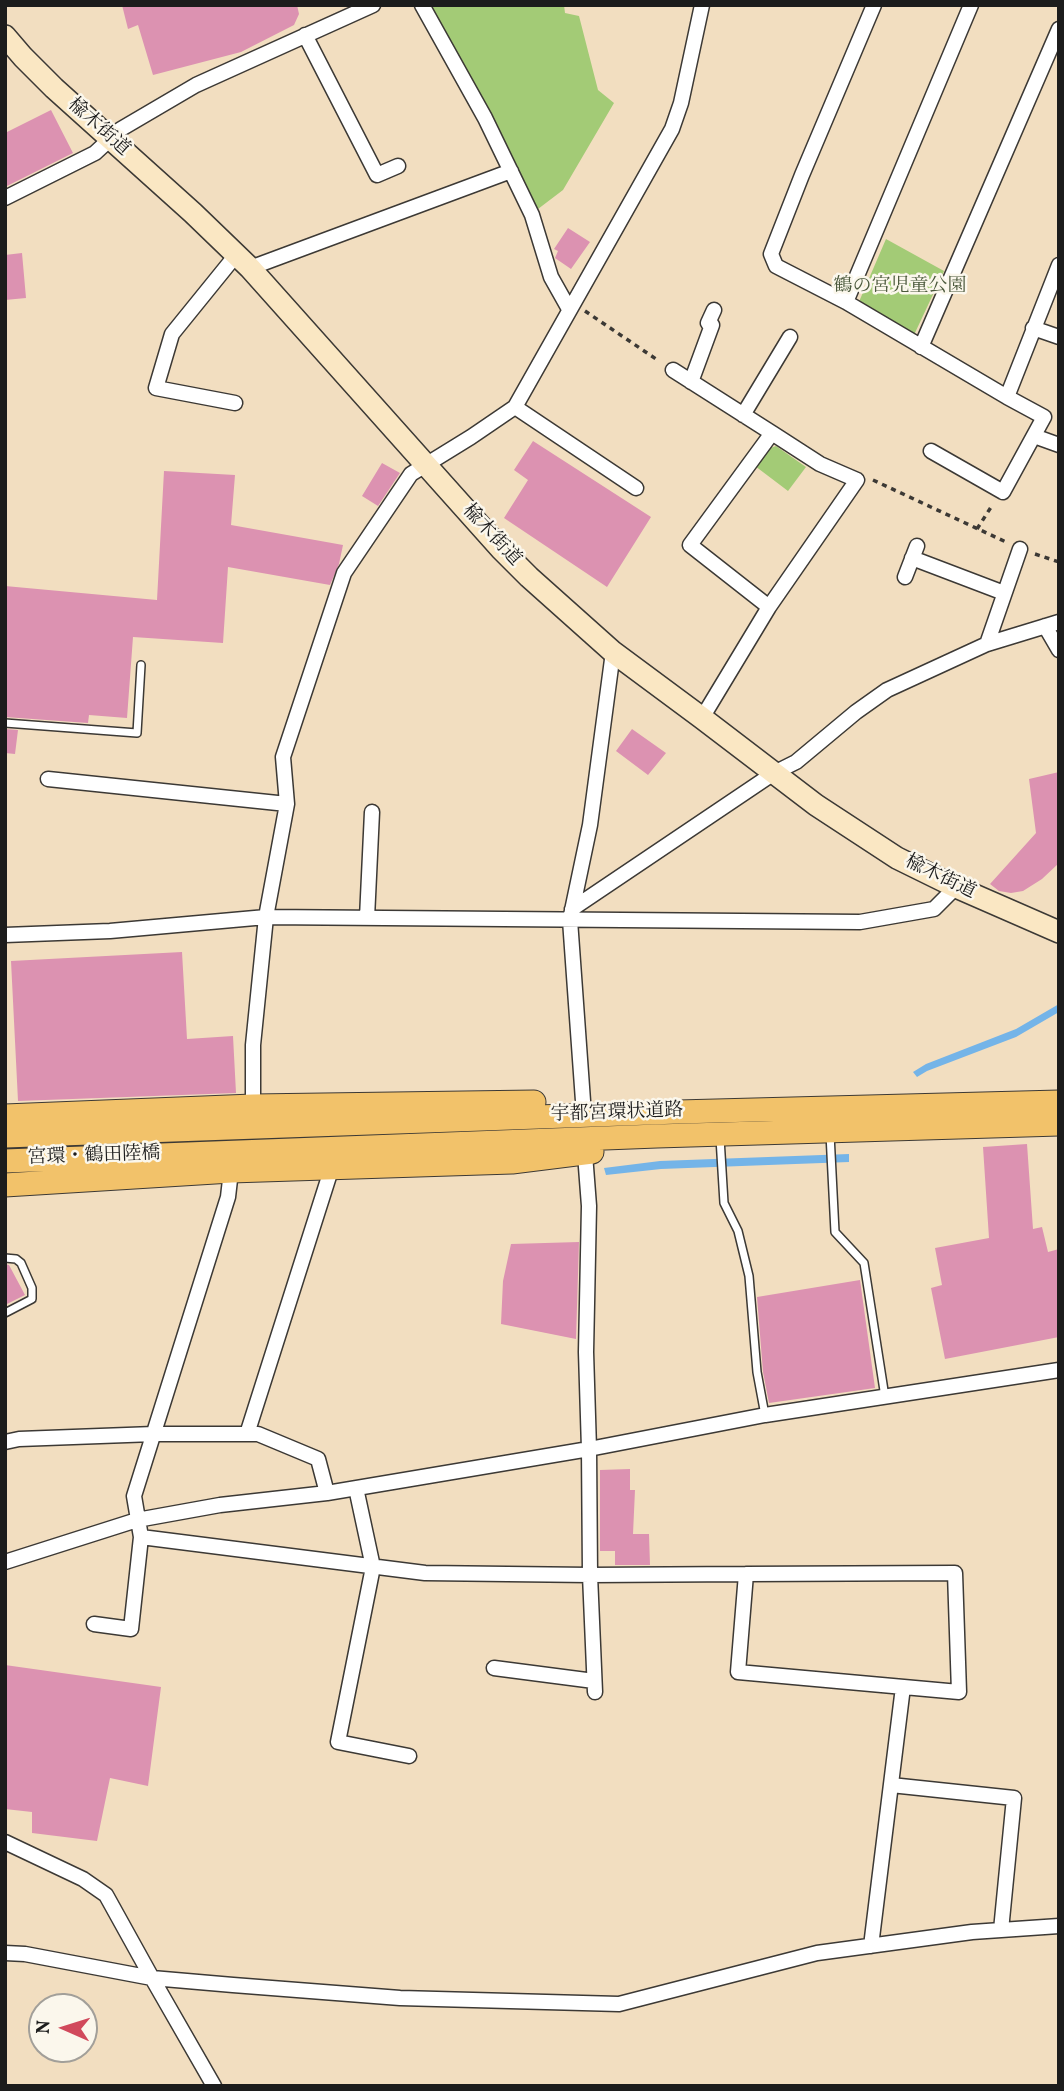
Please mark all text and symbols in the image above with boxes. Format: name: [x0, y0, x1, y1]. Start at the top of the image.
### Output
street label: 楡木街道: [62, 94, 134, 162]
park label: 鶴の宮児童公園: [834, 277, 966, 299]
street label: 楡木街道: [457, 500, 525, 572]
street label: 楡木街道: [901, 851, 979, 905]
street label: 宇都宮環状道路: [550, 1100, 684, 1128]
street label: 宮環・鶴田陸橋: [27, 1143, 161, 1171]
north arrow: [28, 1993, 98, 2063]
text: N: [31, 2019, 57, 2035]

